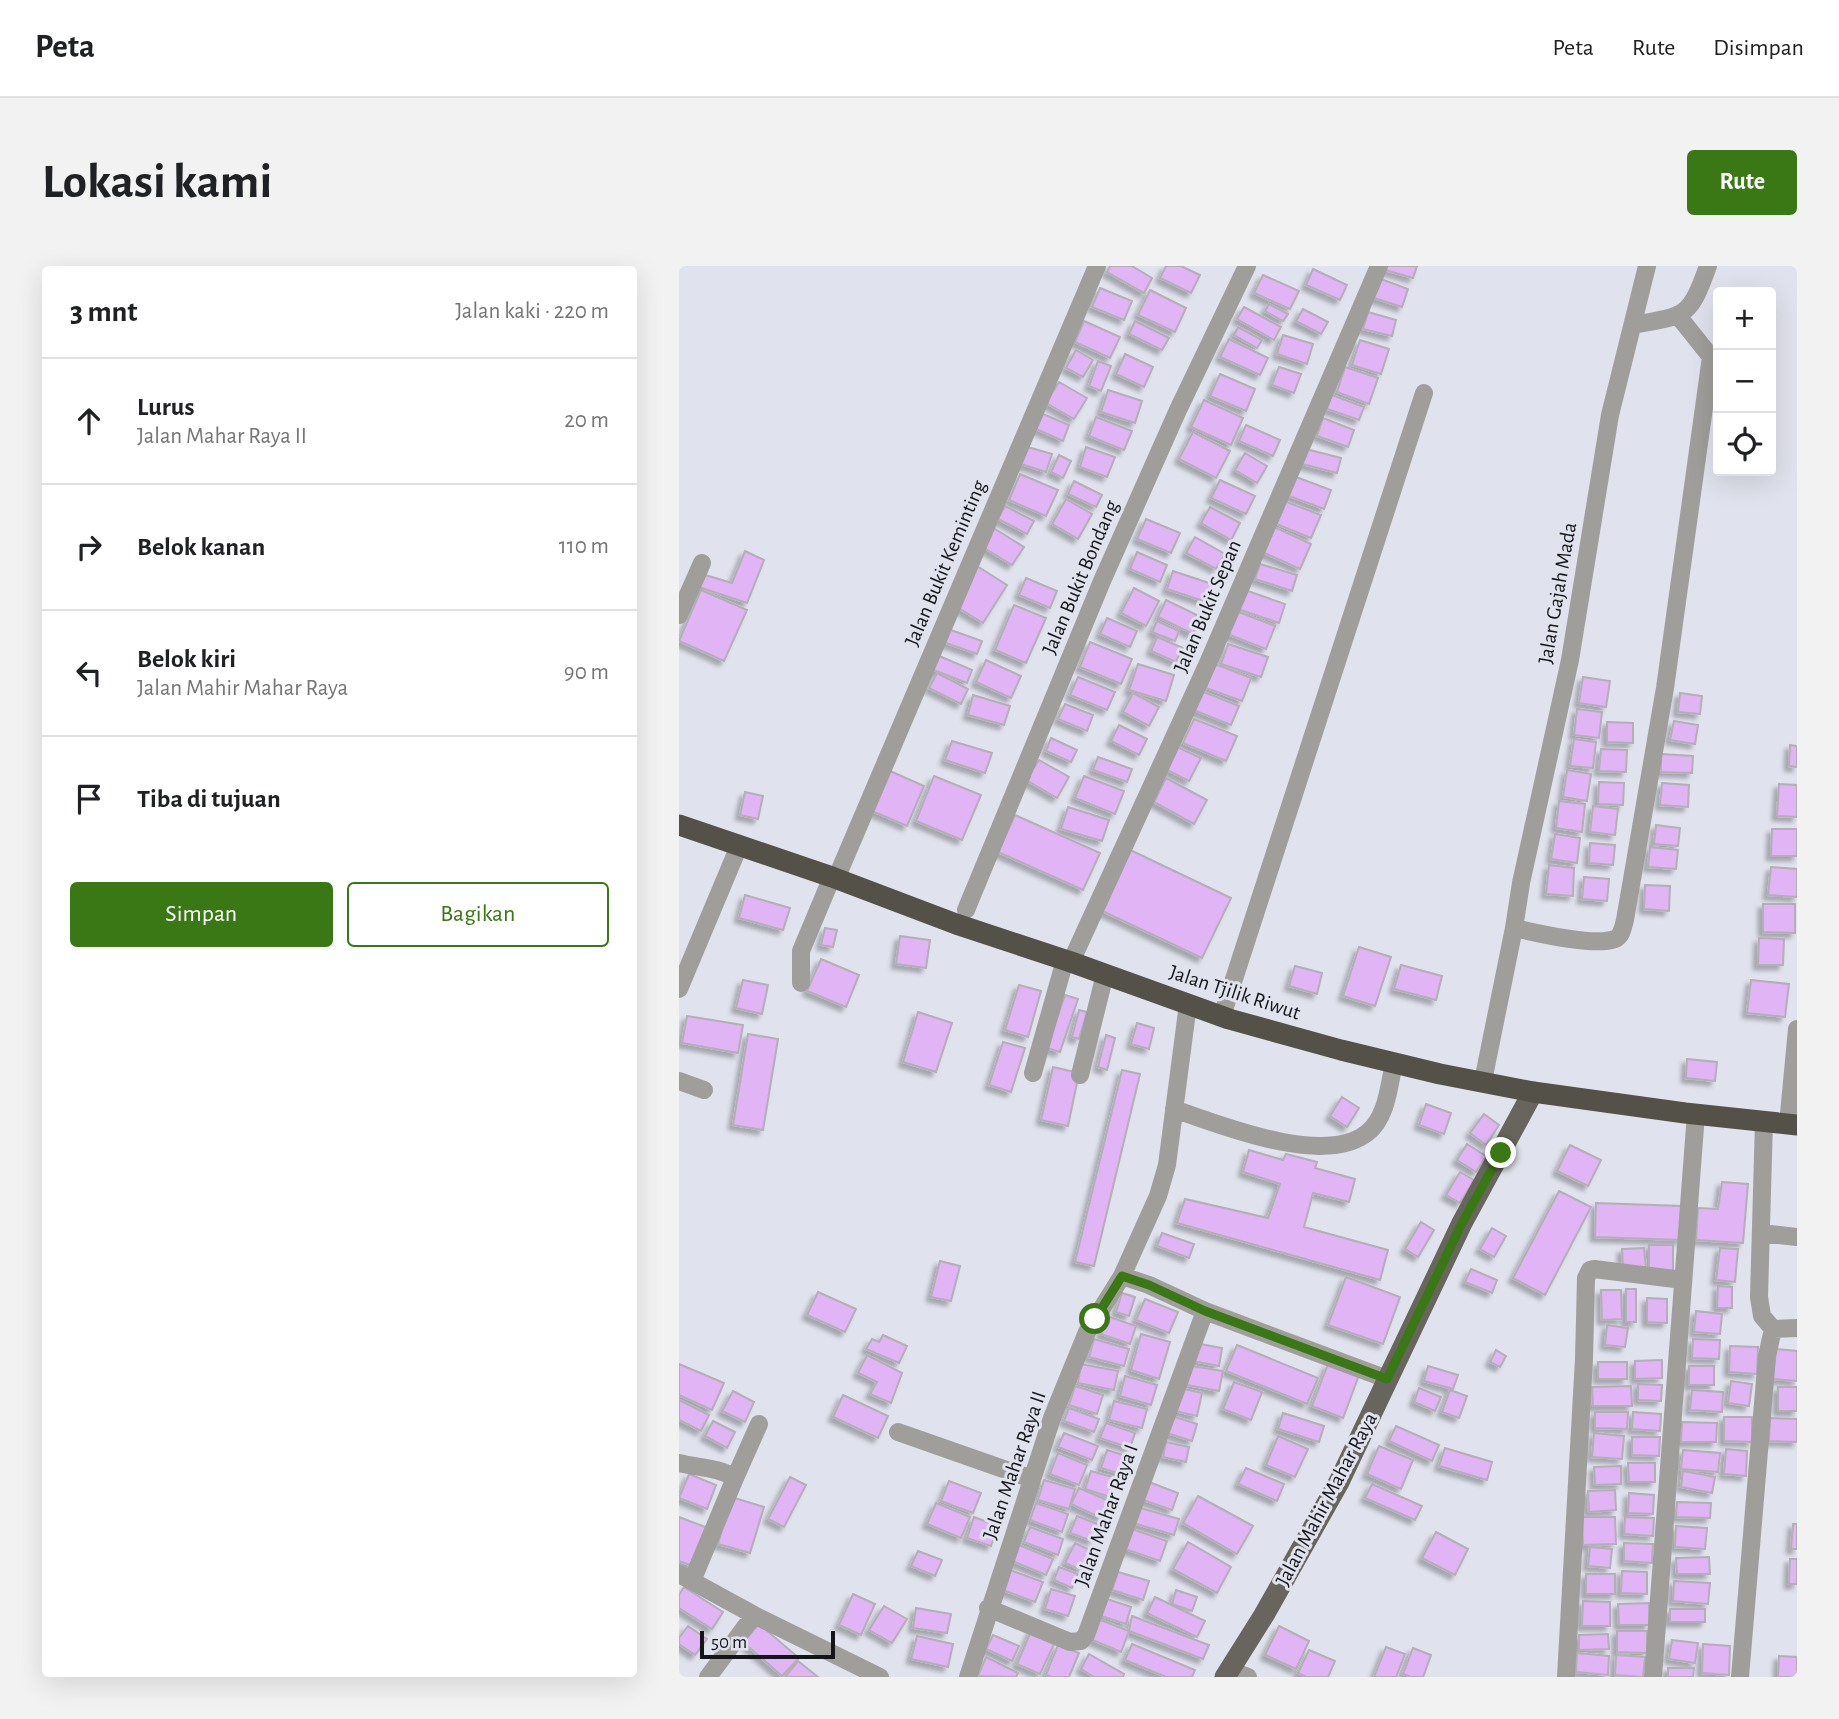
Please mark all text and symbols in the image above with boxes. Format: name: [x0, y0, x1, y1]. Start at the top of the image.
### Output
text: Peta: [35, 31, 95, 64]
text: Peta: [1553, 36, 1594, 60]
text: Rute: [1632, 36, 1675, 60]
text: Disimpan: [1713, 36, 1804, 60]
button: Rute: [1687, 150, 1797, 215]
text: Lokasi kami: [42, 158, 272, 207]
map controls: [1713, 287, 1776, 476]
button: +: [1713, 287, 1776, 350]
text: 3 mnt: [70, 297, 138, 327]
text: Jalan kaki · 220 m: [455, 300, 609, 323]
button: −: [1713, 350, 1776, 413]
text: Lurus: [137, 394, 194, 420]
icon: ahead: [70, 402, 108, 440]
text: 20 m: [564, 409, 609, 432]
button: locate: [1713, 413, 1776, 476]
text: Jalan Mahar Raya II: [137, 425, 307, 448]
street label: Jalan Bukit Keminting: [901, 477, 990, 649]
street label: Jalan Bukit Bondang: [1039, 496, 1123, 657]
street label: Jalan Gajah Mada: [1535, 520, 1580, 665]
icon: right: [70, 528, 108, 566]
text: Belok kanan: [137, 534, 265, 560]
text: 110 m: [559, 535, 609, 558]
street label: Jalan Bukit Sepan: [1170, 537, 1245, 676]
text: Belok kiri: [137, 646, 236, 672]
icon: left: [70, 654, 108, 692]
text: 90 m: [564, 661, 609, 684]
text: Jalan Mahir Mahar Raya: [137, 677, 348, 700]
icon: arrive: [70, 780, 108, 818]
text: Tiba di tujuan: [137, 786, 281, 812]
button: Simpan: [70, 882, 333, 947]
button: Bagikan: [347, 882, 609, 947]
street label: Jalan Tjilik Riwut: [1167, 961, 1303, 1024]
route end: [1485, 1137, 1516, 1168]
route start: [1079, 1303, 1110, 1334]
street label: Jalan Mahar Raya II: [979, 1388, 1050, 1542]
street label: Jalan Mahir Mahar Raya: [1272, 1409, 1381, 1589]
street label: Jalan Mahar Raya I: [1071, 1441, 1142, 1589]
scale bar: [700, 1628, 835, 1660]
text: 50 m: [711, 1633, 747, 1652]

